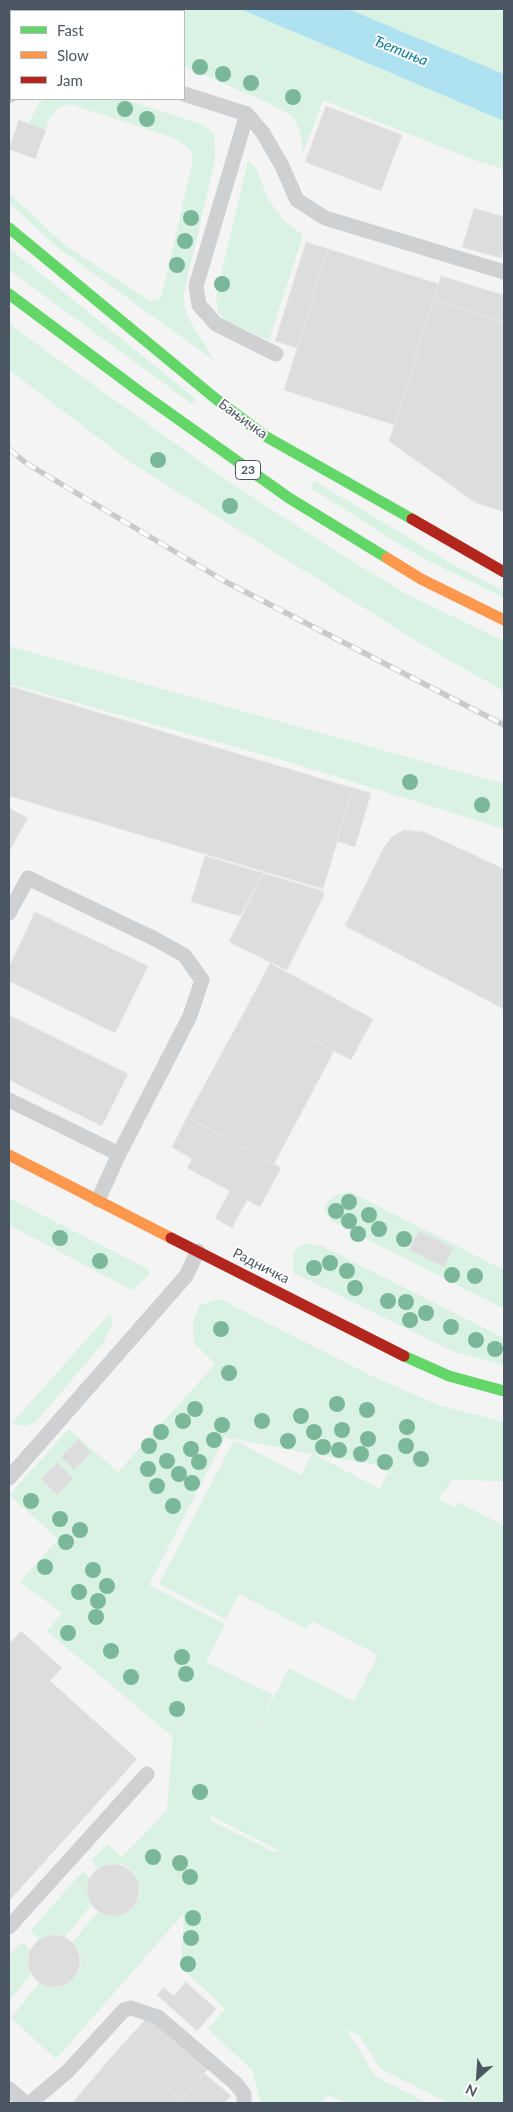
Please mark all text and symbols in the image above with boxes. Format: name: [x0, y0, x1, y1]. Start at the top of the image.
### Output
legend: [10, 10, 185, 100]
text: Fast: [57, 21, 84, 39]
water label: Ђетиња: [371, 32, 431, 70]
text: Slow: [57, 46, 89, 64]
text: Jam: [57, 71, 83, 89]
street label: Бањичка: [215, 396, 271, 442]
road number: 23: [236, 460, 260, 480]
street label: Радничка: [230, 1245, 292, 1287]
north arrow: [453, 2052, 503, 2102]
text: N: [463, 2081, 480, 2101]

